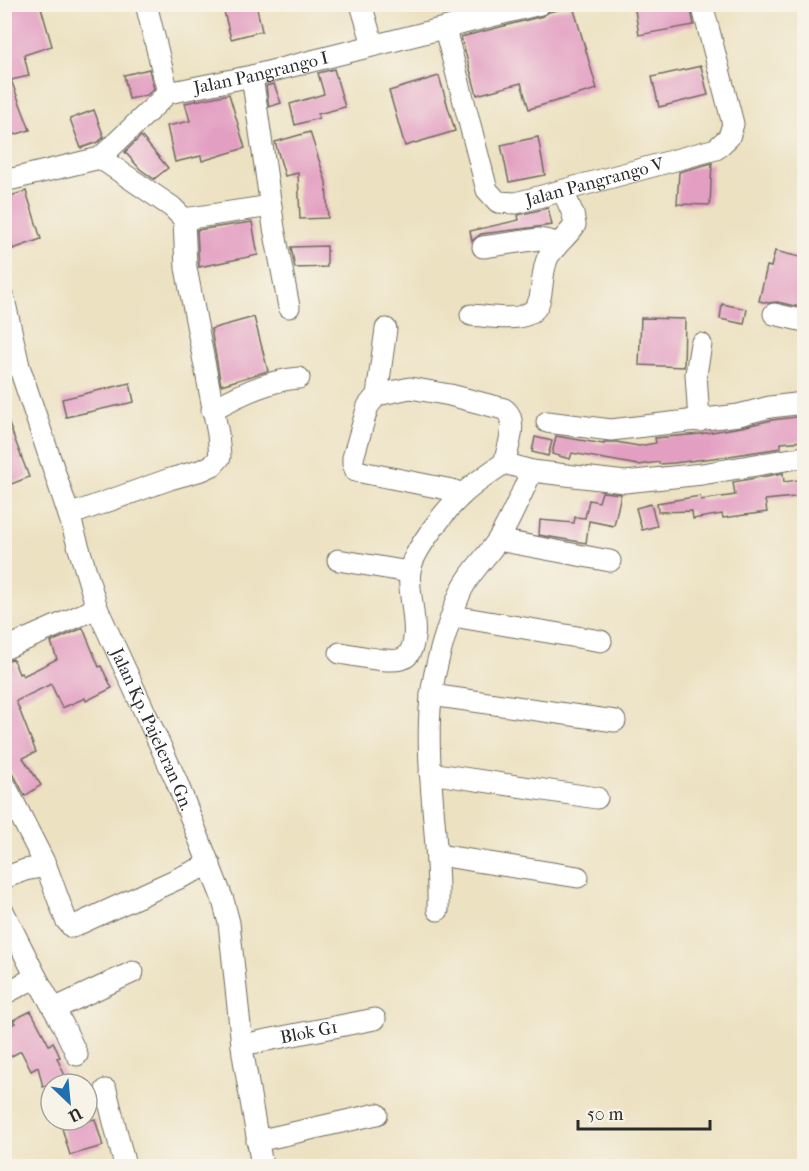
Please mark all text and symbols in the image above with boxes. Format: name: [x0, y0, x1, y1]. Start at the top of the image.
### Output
street label: Jalan Pangrango I: [190, 47, 331, 99]
street label: Jalan Pangrango V: [521, 153, 667, 212]
street label: Jalan Kp. Pajeleran Gn.: [105, 643, 197, 813]
street label: Blok G1: [278, 1017, 339, 1048]
north arrow: [39, 1072, 99, 1132]
scale bar: [578, 1093, 710, 1131]
text: U: [65, 1103, 86, 1127]
text: 50 m: [587, 1104, 624, 1125]

